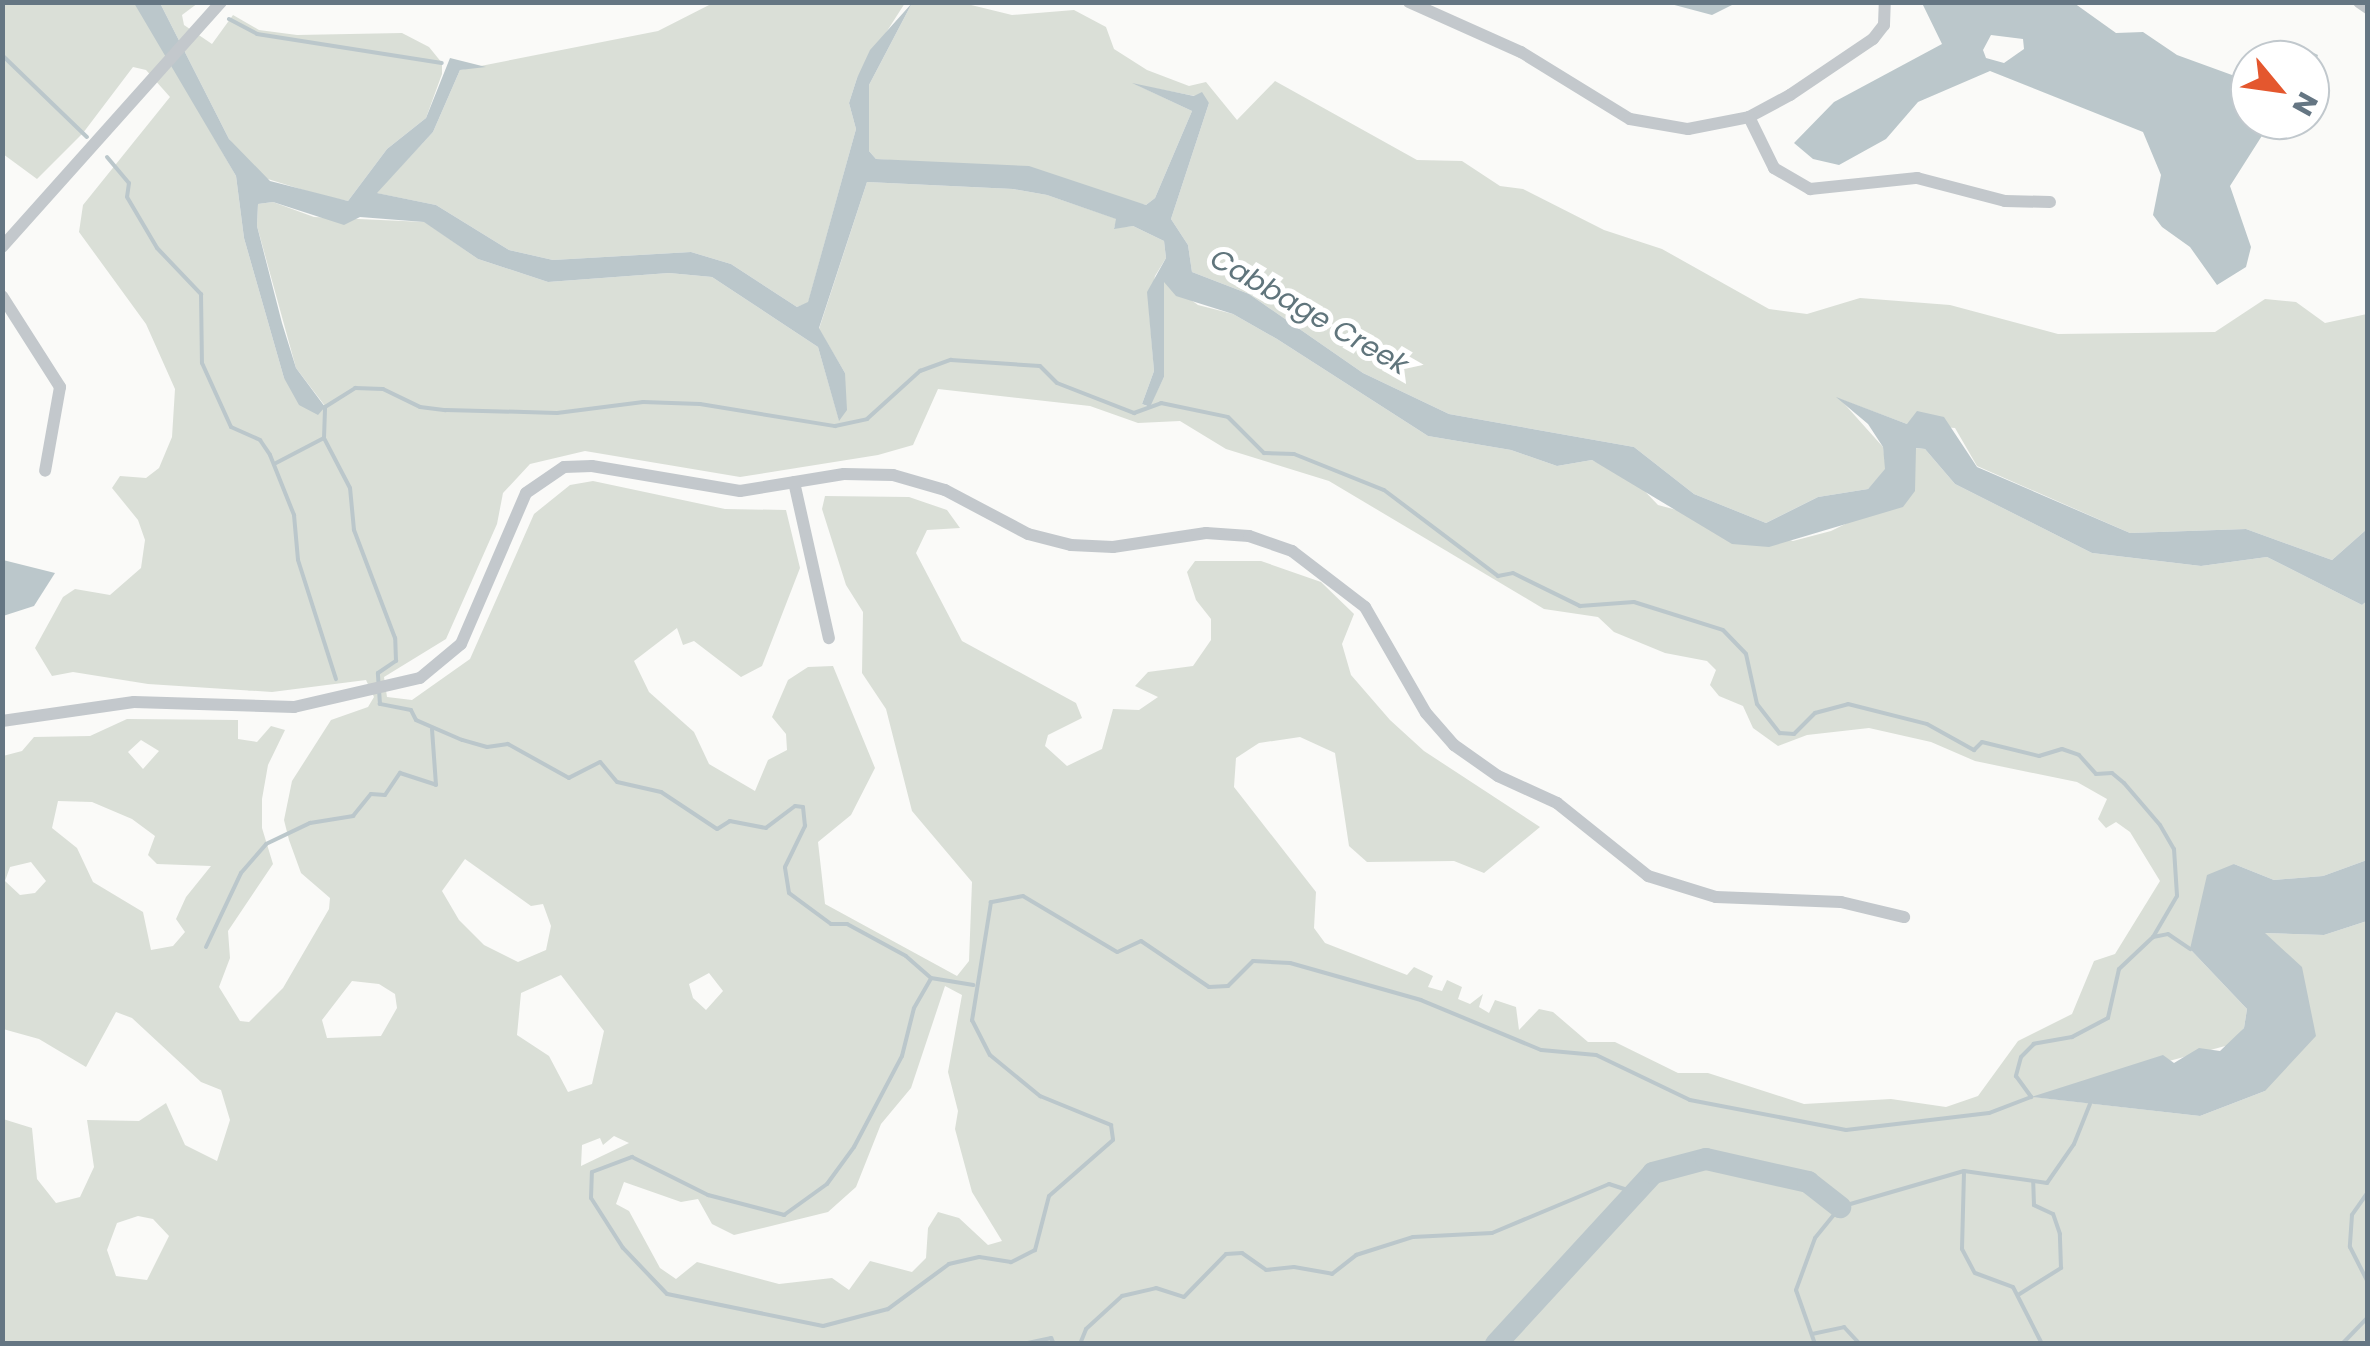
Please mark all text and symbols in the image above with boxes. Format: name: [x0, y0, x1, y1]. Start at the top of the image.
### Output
north arrow: [2230, 40, 2330, 140]
text: N: [2283, 85, 2327, 122]
water label: Cabbage Creek: [1204, 242, 1414, 382]

